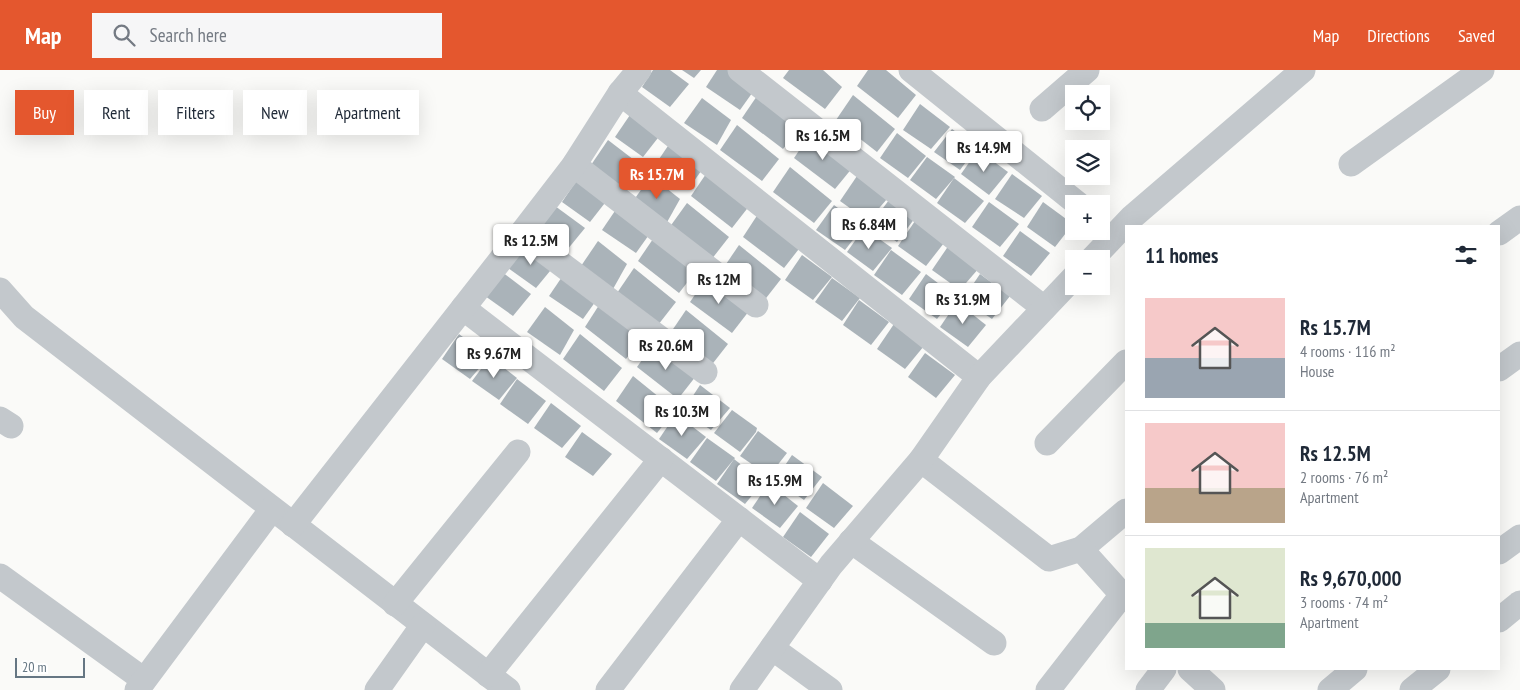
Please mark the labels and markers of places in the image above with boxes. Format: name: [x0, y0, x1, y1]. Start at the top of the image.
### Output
pin: Rs 16.5M: [771, 118, 875, 161]
pin: Rs 14.9M: [932, 131, 1036, 173]
pin: Rs 15.7M: [605, 158, 709, 200]
pin: Rs 6.84M: [817, 208, 921, 250]
pin: Rs 12.5M: [479, 224, 583, 266]
pin: Rs 12M: [678, 262, 760, 305]
pin: Rs 31.9M: [911, 282, 1015, 325]
pin: Rs 20.6M: [614, 328, 718, 371]
pin: Rs 9.67M: [442, 336, 546, 379]
pin: Rs 10.3M: [630, 394, 734, 437]
pin: Rs 15.9M: [723, 464, 827, 506]

